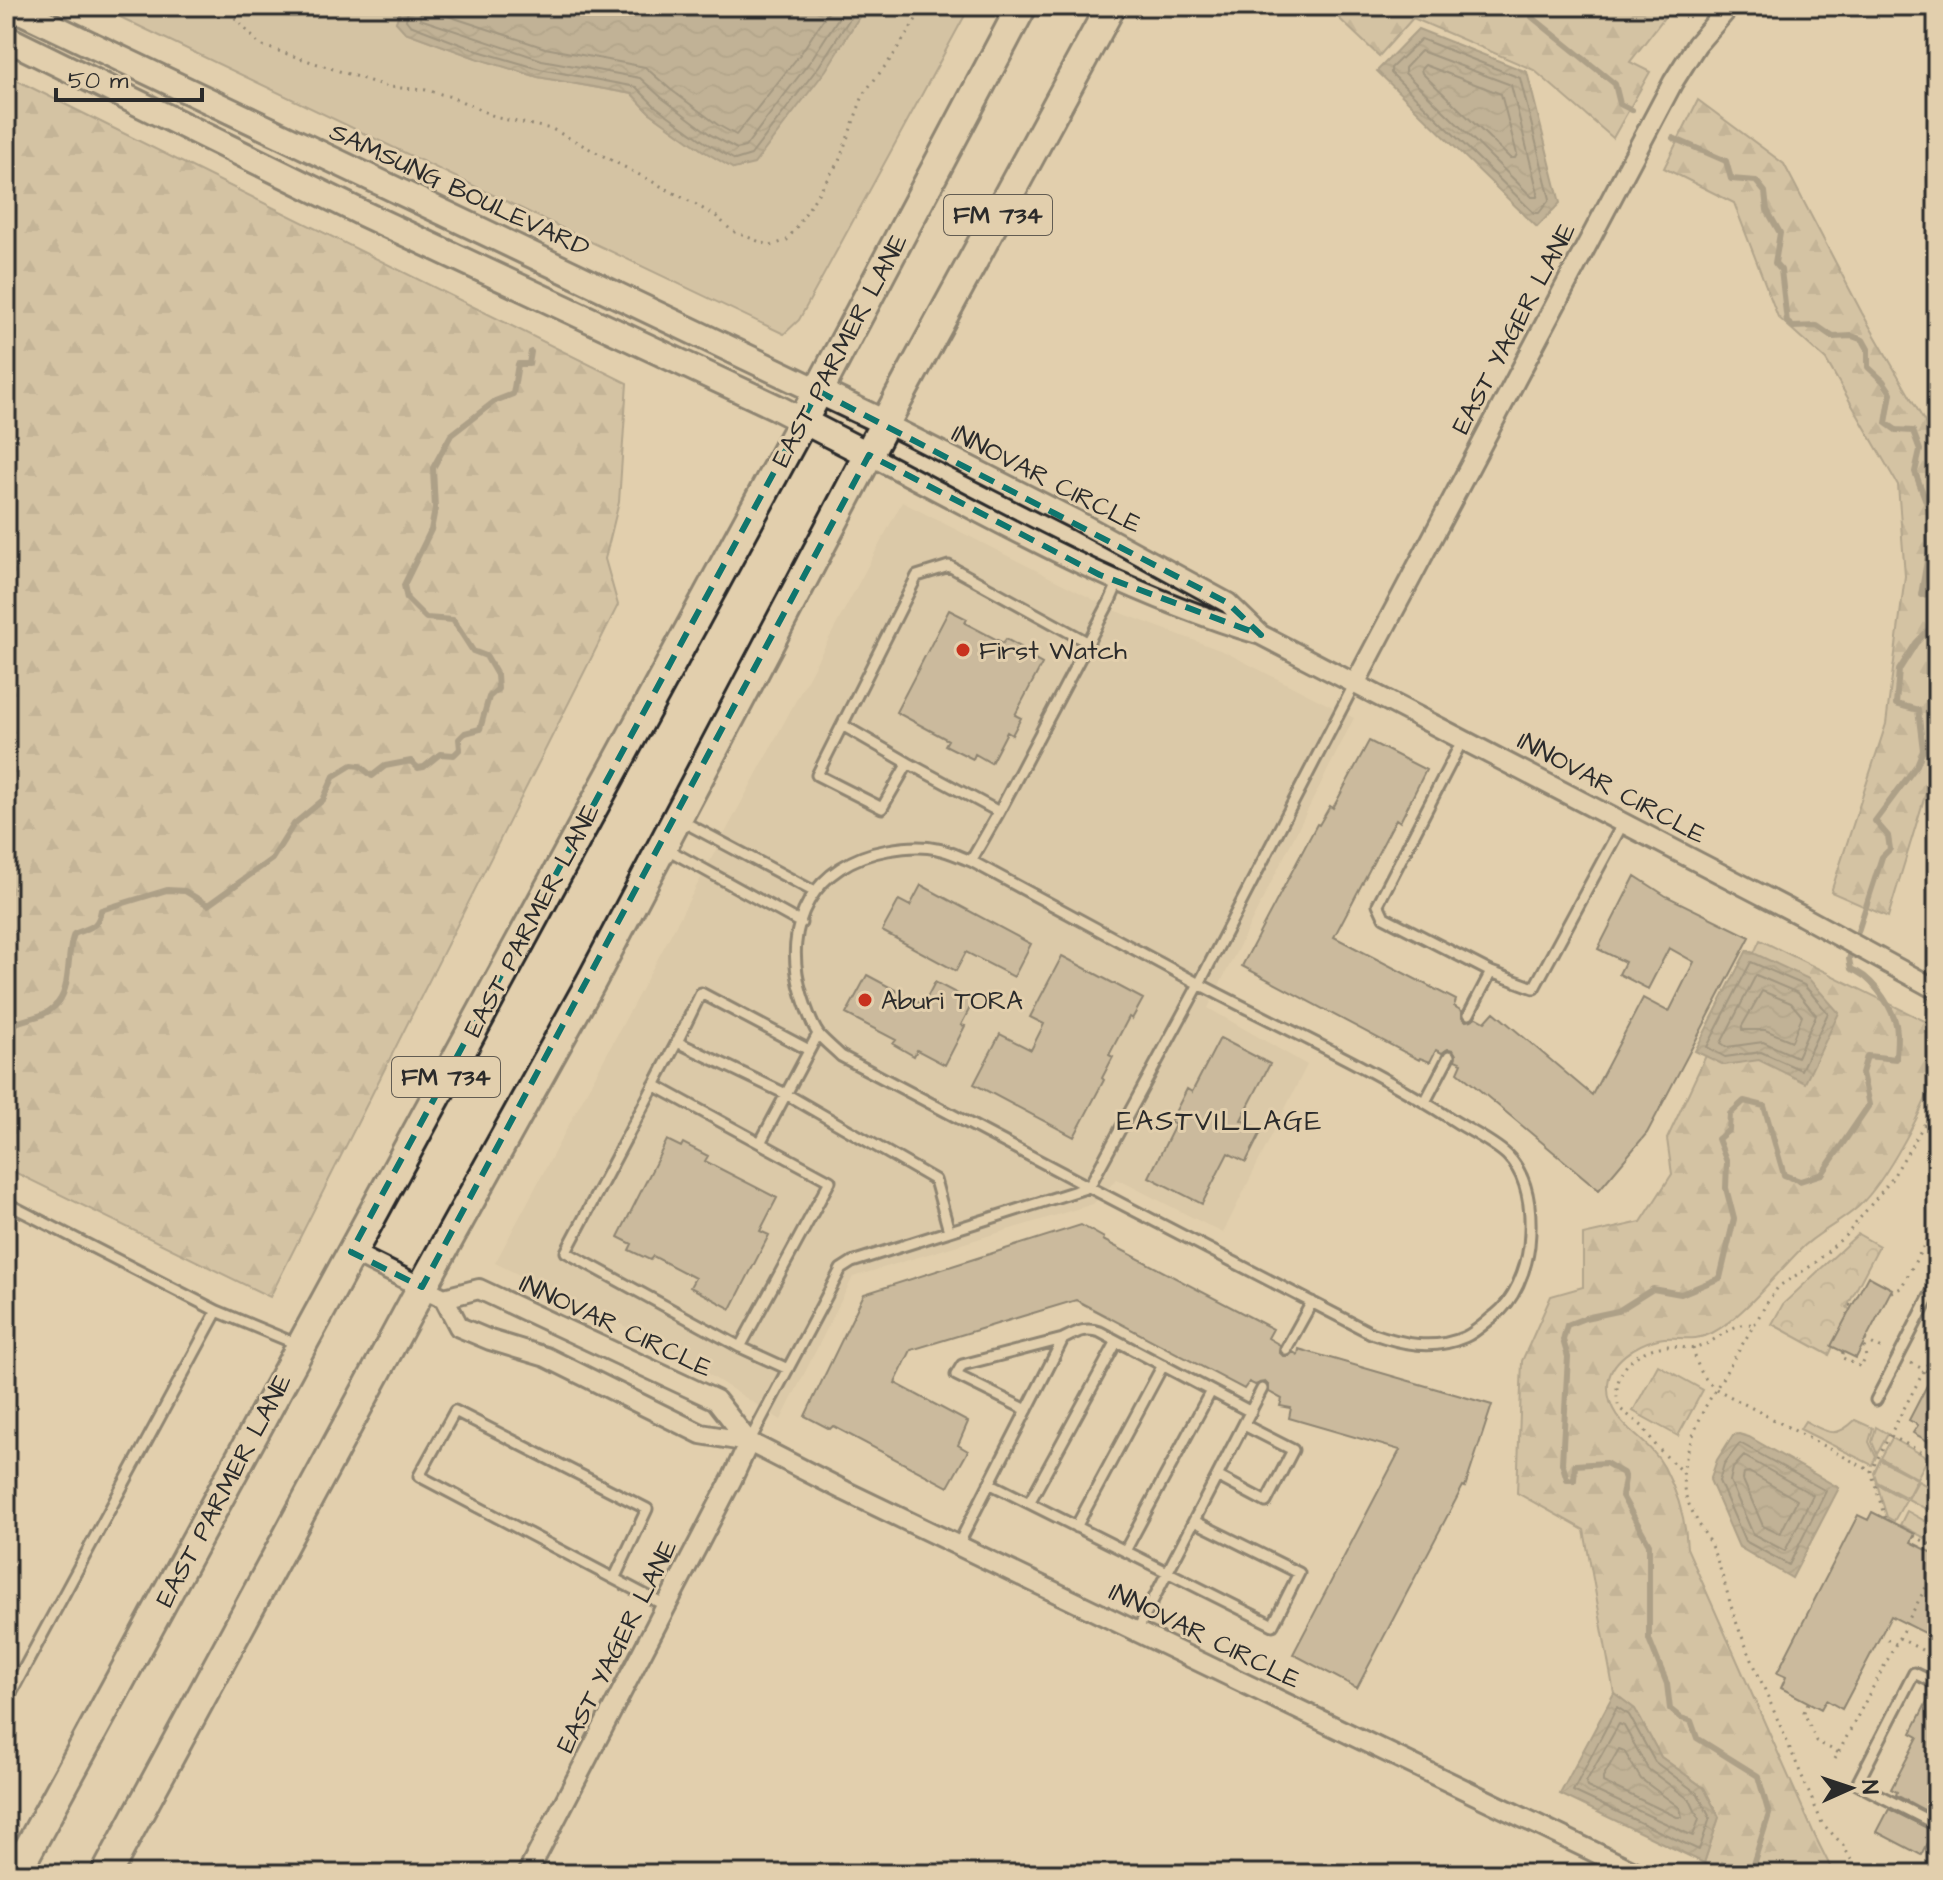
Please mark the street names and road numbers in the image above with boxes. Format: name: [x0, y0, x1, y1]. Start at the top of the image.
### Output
street label: SAMSUNG BOULEVARD: [324, 114, 596, 266]
road number: FM 734: [944, 195, 1052, 235]
street label: EAST YAGER LANE: [1443, 216, 1585, 440]
street label: EAST PARMER LANE: [763, 228, 917, 473]
street label: INNOVAR CIRCLE: [945, 416, 1148, 542]
street label: INNOVAR CIRCLE: [1511, 723, 1712, 853]
street label: EAST PARMER LANE: [455, 798, 609, 1043]
road number: FM 734: [392, 1057, 500, 1097]
street label: INNOVAR CIRCLE: [513, 1266, 718, 1386]
street label: EAST PARMER LANE: [147, 1368, 301, 1613]
street label: EAST YAGER LANE: [548, 1534, 686, 1759]
street label: INNOVAR CIRCLE: [1103, 1574, 1306, 1698]

